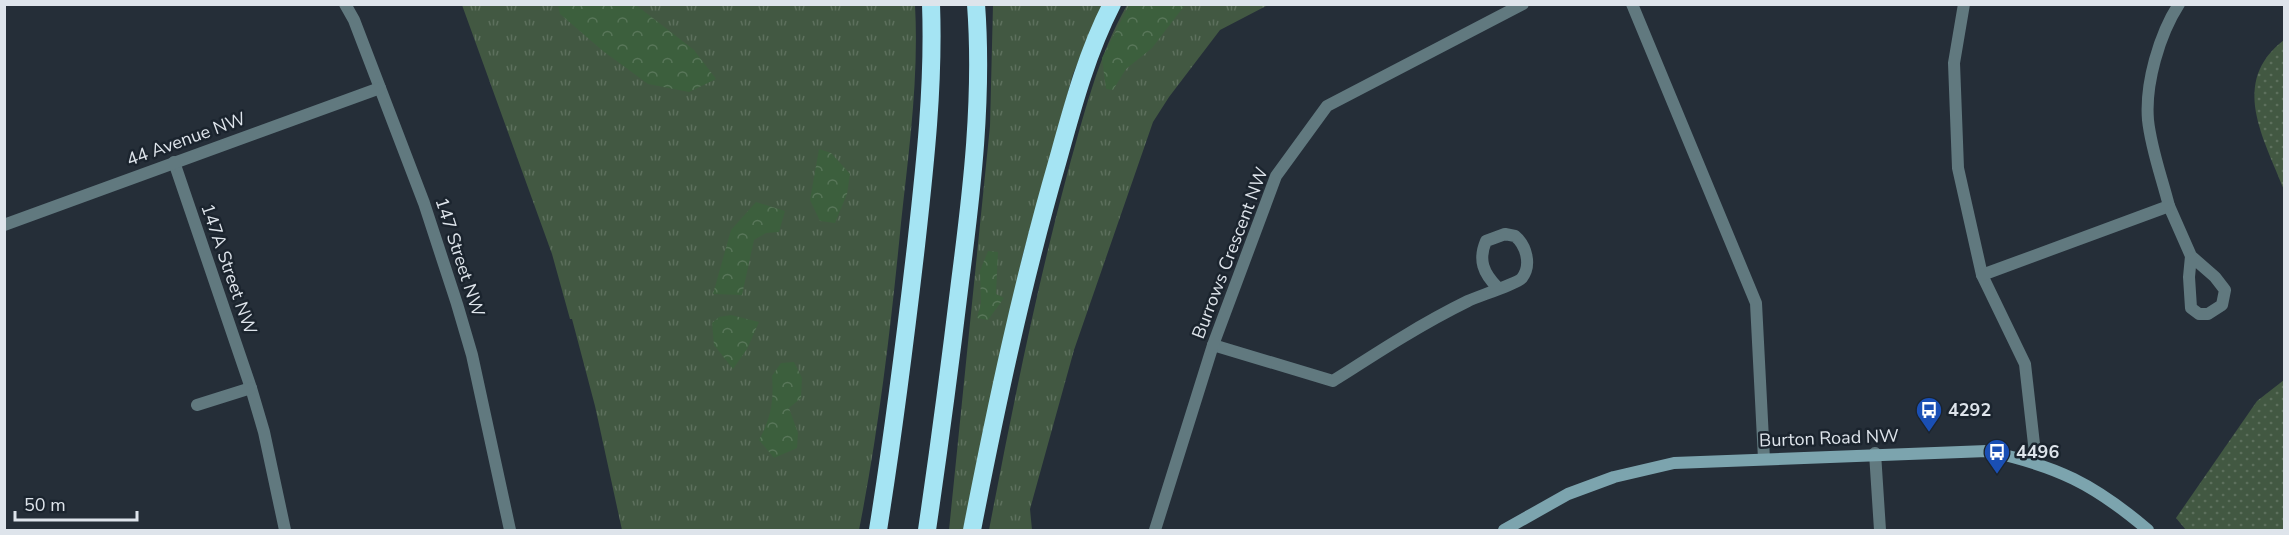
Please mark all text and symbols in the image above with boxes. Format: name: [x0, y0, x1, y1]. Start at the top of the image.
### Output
street label: 44 Avenue NW: [123, 106, 249, 172]
street label: Burrows Crescent NW: [1186, 164, 1274, 342]
street label: 147 Street NW: [429, 194, 491, 320]
street label: 147A Street NW: [195, 200, 263, 338]
bus stop icon: 4292: [1914, 395, 1944, 433]
place label: 4292: [1948, 398, 1991, 422]
street label: Burton Road NW: [1759, 424, 1900, 452]
bus stop icon: 4496: [1982, 437, 2012, 475]
place label: 4496: [2016, 440, 2059, 464]
scale bar: [15, 484, 136, 522]
text: 50 m: [24, 493, 66, 517]

